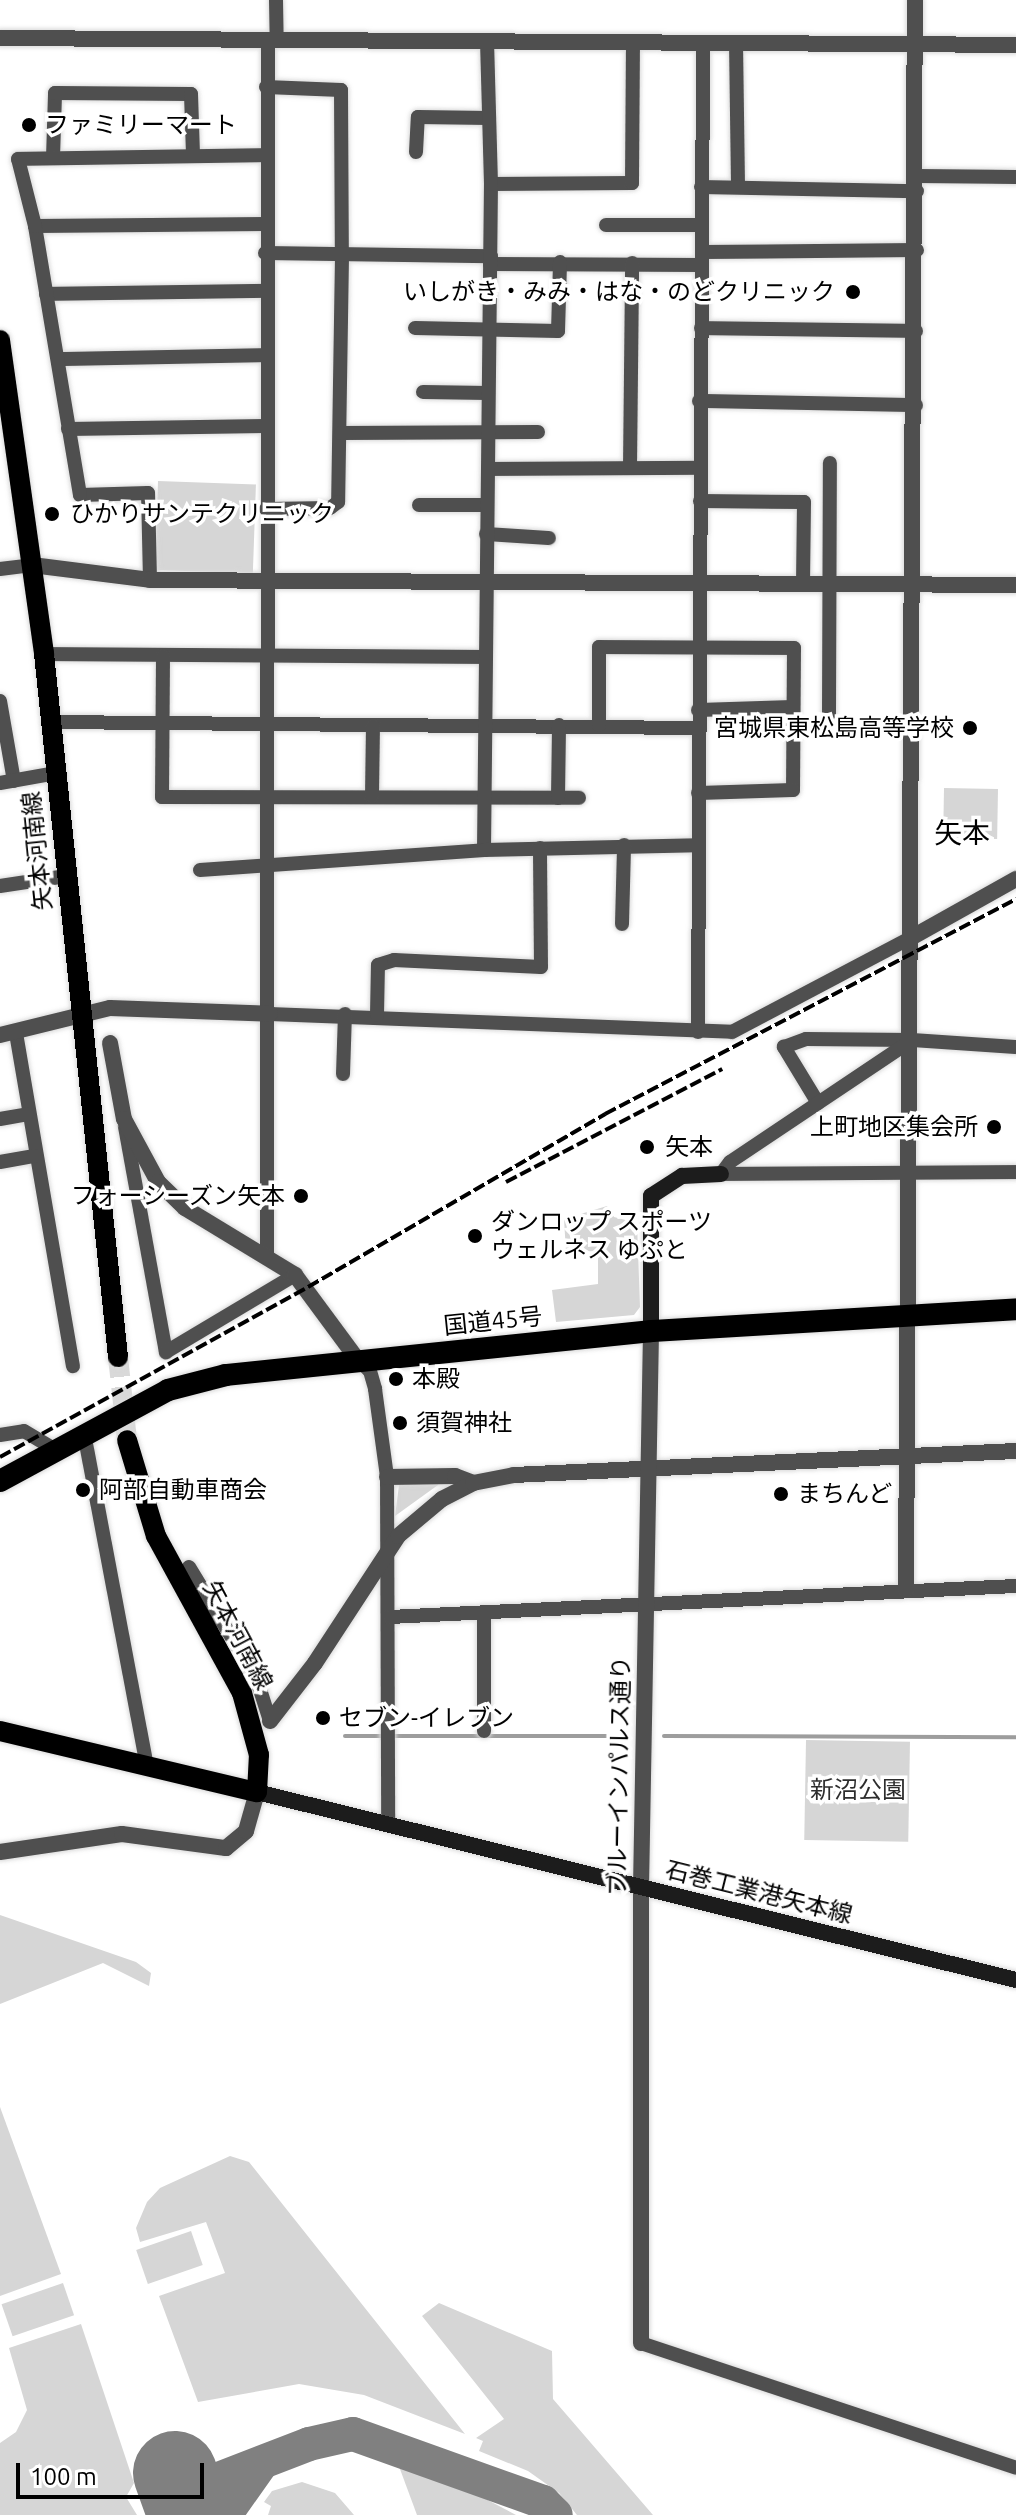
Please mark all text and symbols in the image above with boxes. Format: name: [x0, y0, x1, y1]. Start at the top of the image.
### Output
place label: ファミリーマート: [45, 111, 237, 139]
marker: ファミリーマート: [20, 116, 38, 134]
place label: いしがき・みみ・はな・のどクリニック: [403, 278, 835, 306]
marker: いしがき・みみ・はな・のどクリニック: [842, 281, 864, 303]
place label: ひかりサンテクリニック: [70, 500, 334, 528]
marker: ひかりサンテクリニック: [41, 503, 63, 525]
place label: 宮城県東松島高等学校: [714, 714, 954, 742]
marker: 宮城県東松島高等学校: [961, 719, 979, 737]
street label: 矢本河南線: [16, 790, 58, 912]
district label: 矢本: [934, 816, 990, 850]
place label: 上町地区集会所: [810, 1113, 978, 1141]
marker: 上町地区集会所: [985, 1118, 1003, 1136]
place label: 矢本: [665, 1133, 713, 1161]
marker: 矢本: [636, 1136, 658, 1158]
place label: フォーシーズン矢本: [69, 1182, 285, 1210]
marker: フォーシーズン矢本: [292, 1187, 310, 1205]
place label: ダンロップ スポーツ ウェルネス ゆぷと: [491, 1208, 712, 1264]
marker: ダンロップ スポーツ ウェルネス ゆぷと: [466, 1227, 484, 1245]
street label: 国道45号: [442, 1302, 544, 1340]
place label: 本殿: [412, 1365, 460, 1393]
marker: 本殿: [387, 1370, 405, 1388]
place label: 須賀神社: [416, 1409, 512, 1437]
marker: 須賀神社: [391, 1414, 409, 1432]
place label: 阿部自動車商会: [99, 1476, 267, 1504]
place label: まちんど: [797, 1480, 893, 1508]
marker: 阿部自動車商会: [74, 1481, 92, 1499]
marker: まちんど: [772, 1485, 790, 1503]
street label: 矢本河南線: [197, 1575, 279, 1695]
street label: ブルーインパルス通り: [603, 1656, 635, 1896]
place label: セブン-イレブン: [339, 1704, 514, 1732]
marker: セブン-イレブン: [314, 1709, 332, 1727]
park label: 新沼公園: [810, 1776, 906, 1804]
street label: 石巻工業港矢本線: [662, 1855, 856, 1929]
scale bar: [20, 2447, 208, 2497]
text: 100 m: [30, 2463, 97, 2490]

